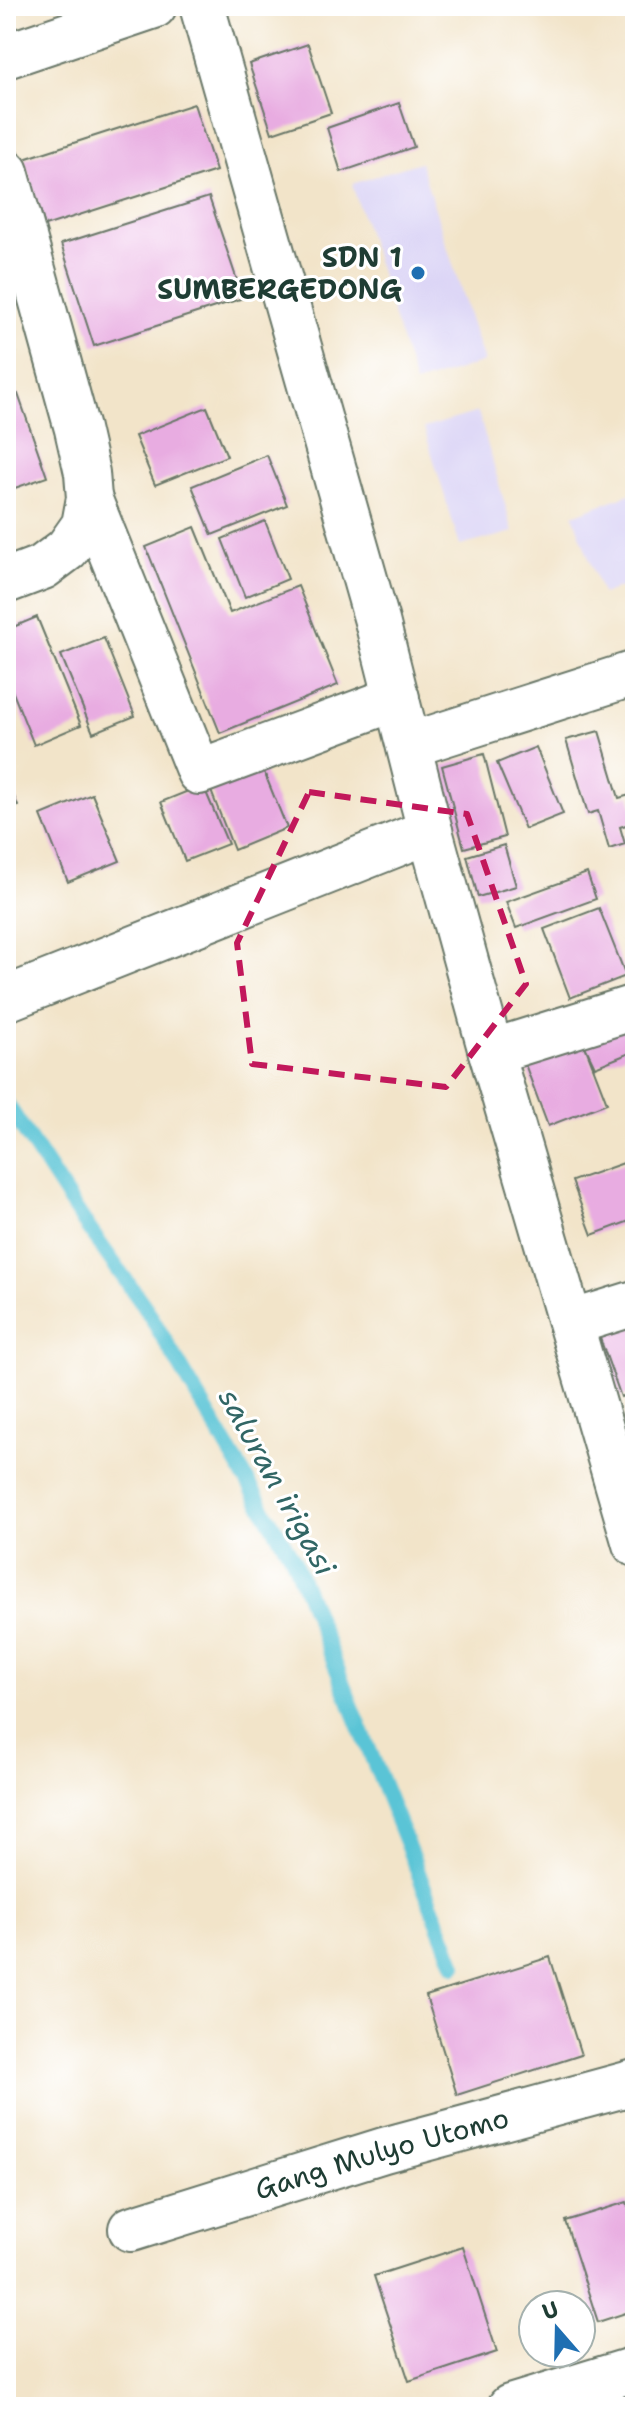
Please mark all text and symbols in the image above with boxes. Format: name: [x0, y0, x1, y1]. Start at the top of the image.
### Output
place label: SDN 1 SUMBERGEDONG: [157, 238, 403, 308]
marker: SDN 1 SUMBERGEDONG: [409, 264, 427, 282]
water label: saluran irigasi: [209, 1381, 346, 1583]
street label: Gang Mulyo Utomo: [250, 2098, 513, 2208]
north arrow: [517, 2289, 597, 2369]
text: U: [538, 2294, 562, 2327]

